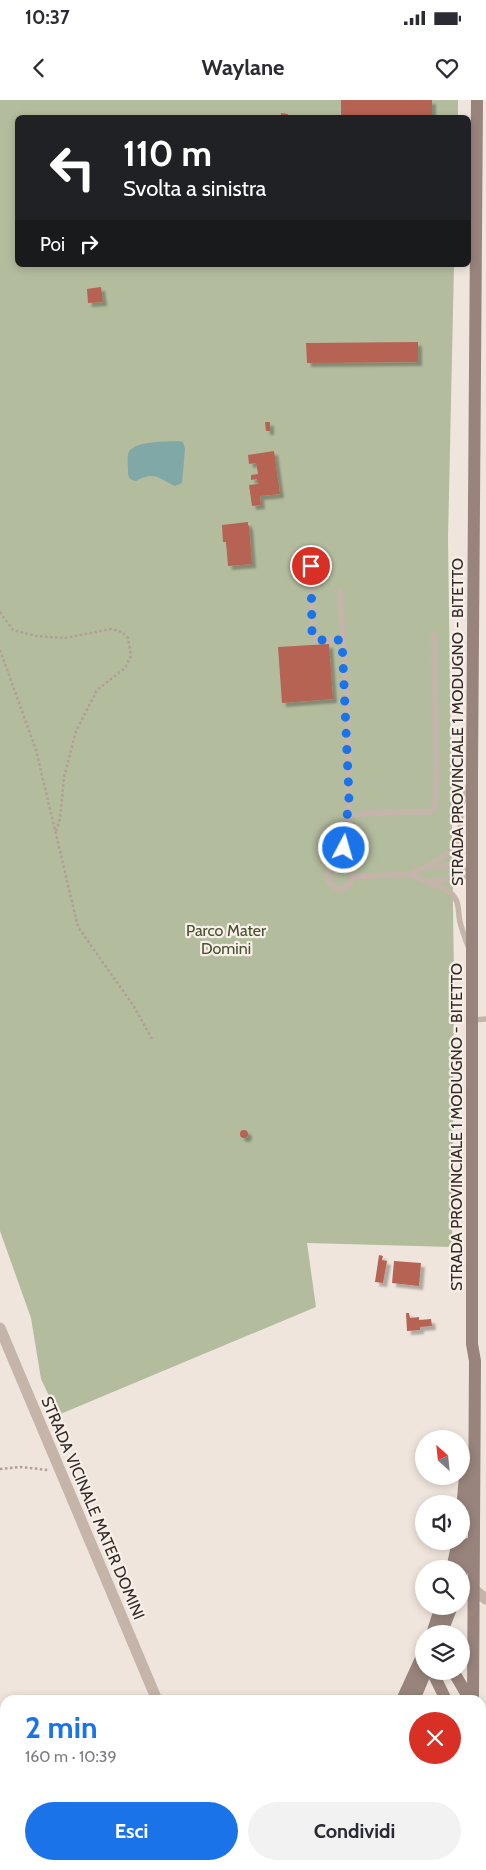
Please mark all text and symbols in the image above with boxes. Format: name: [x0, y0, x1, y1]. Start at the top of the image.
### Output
text: 10:37: [25, 6, 70, 29]
icon: back: [25, 54, 53, 82]
text: Waylane: [202, 54, 284, 81]
icon: heart: [433, 54, 461, 82]
text: 110 m: [123, 132, 212, 175]
icon: left: [40, 135, 105, 200]
text: Svolta a sinistra: [123, 175, 266, 202]
icon: right: [75, 230, 103, 258]
text: Poi: [40, 233, 65, 256]
pin: [290, 545, 332, 587]
icon: arrive: [297, 552, 325, 580]
street label: STRADA PROVINCIALE 1 MODUGNO - BITETTO: [448, 558, 467, 886]
position arrow: [317, 821, 369, 873]
park label: Parco Mater Domini: [186, 921, 267, 958]
street label: STRADA PROVINCIALE 1 MODUGNO - BITETTO: [447, 963, 466, 1291]
street label: STRADA VICINALE MATER DOMINI: [37, 1394, 149, 1622]
north arrow: [415, 1430, 470, 1485]
map controls: [415, 1430, 470, 1680]
button: sound: [415, 1495, 470, 1550]
button: search: [415, 1560, 470, 1615]
button: layers: [415, 1625, 470, 1680]
text: 2 min: [25, 1709, 97, 1746]
button: close: [409, 1712, 461, 1764]
text: 160 m · 10:39: [25, 1747, 117, 1766]
button: Esci: [25, 1802, 238, 1860]
button: Condividi: [248, 1802, 461, 1860]

